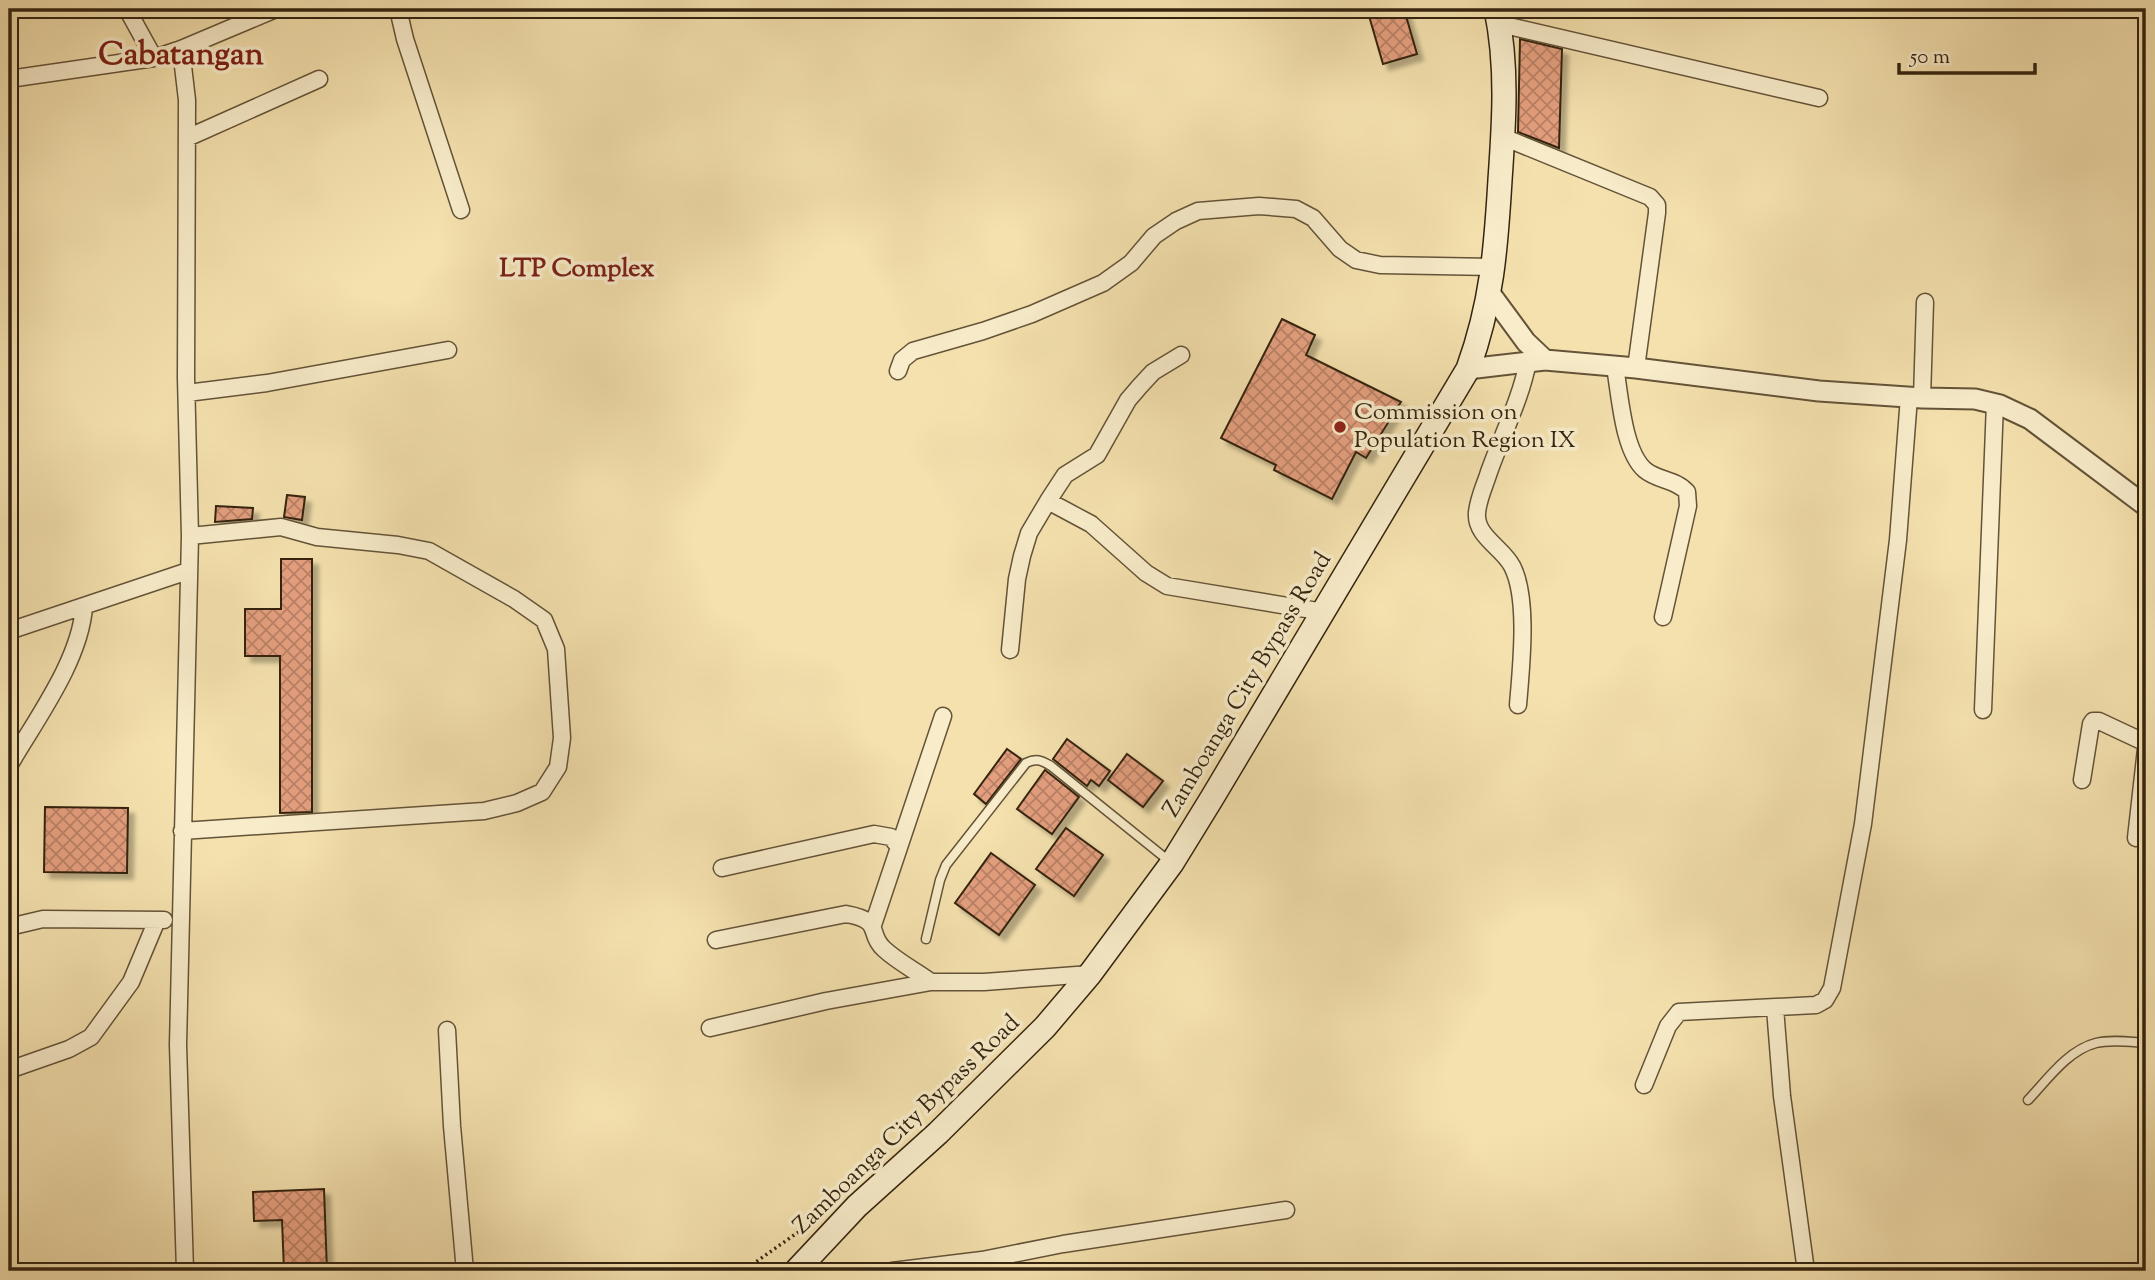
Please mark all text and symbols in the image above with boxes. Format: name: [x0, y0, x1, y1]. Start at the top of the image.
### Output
scale bar: [1899, 32, 2036, 76]
district label: Cabatangan: [98, 33, 264, 79]
text: 50 m: [1909, 43, 1950, 73]
district label: LTP Complex: [500, 251, 654, 288]
place label: Commission on Population Region IX: [1354, 396, 1576, 458]
marker: Commission on Population Region IX: [1332, 419, 1348, 435]
street label: Zamboanga City Bypass Road: [1155, 546, 1341, 824]
street label: Zamboanga City Bypass Road: [786, 1007, 1028, 1243]

